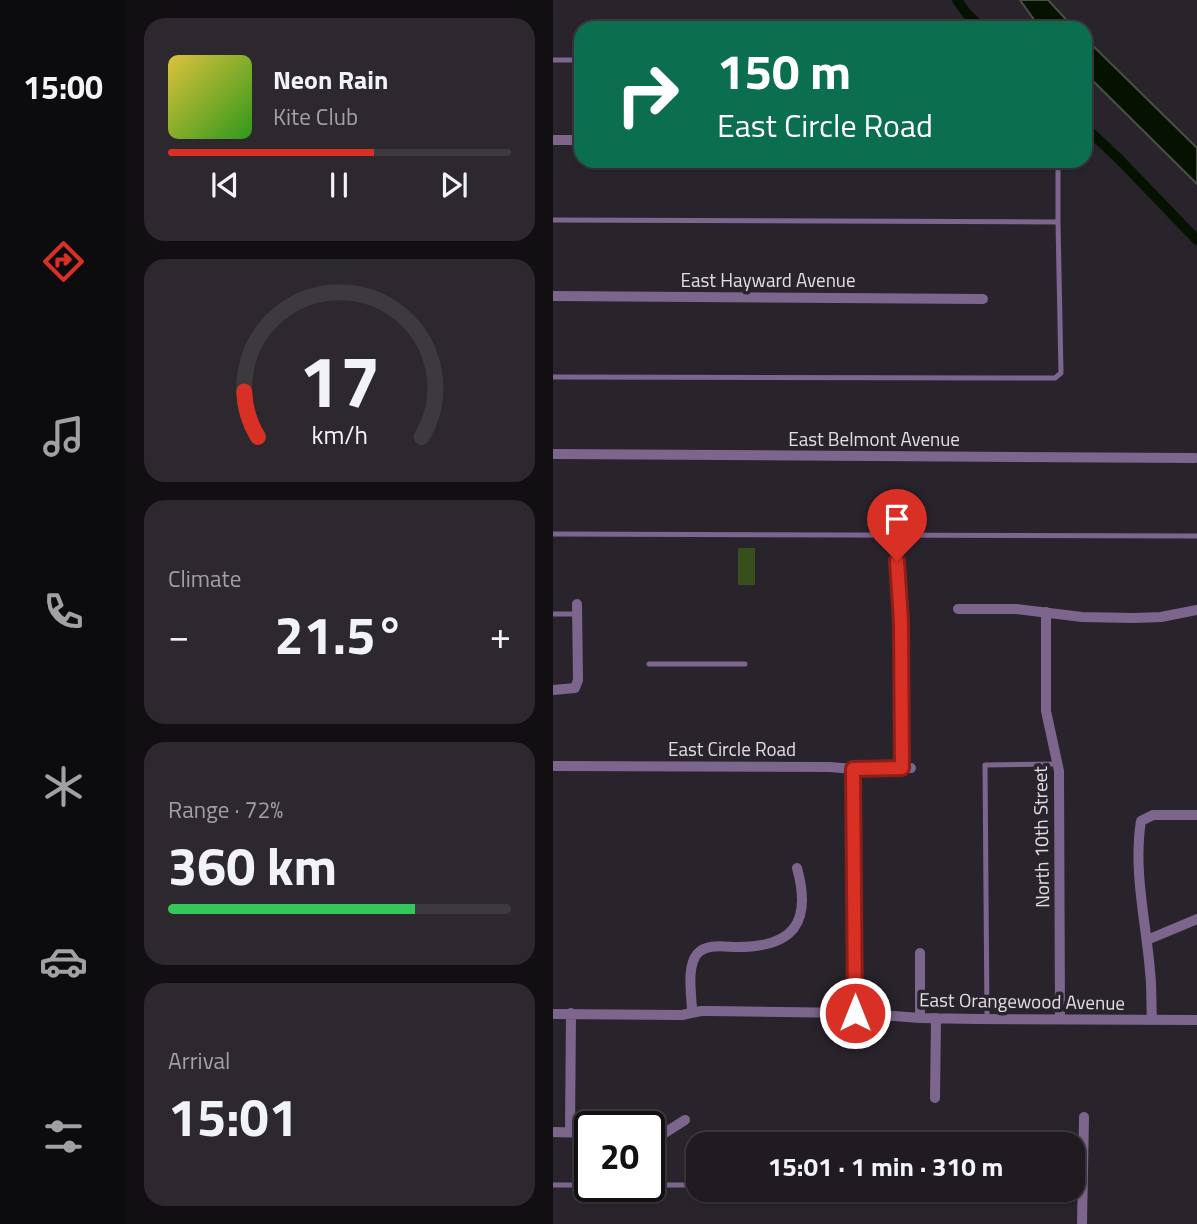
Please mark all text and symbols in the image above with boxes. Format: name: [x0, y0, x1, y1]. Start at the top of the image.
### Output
text: 150 m: [717, 33, 851, 108]
icon: right: [602, 49, 693, 140]
text: Neon Rain: [273, 60, 388, 99]
text: 15:00: [23, 63, 103, 111]
text: Kite Club: [273, 99, 358, 134]
text: East Circle Road: [717, 101, 933, 149]
icon: previous: [206, 166, 244, 204]
icon: pause: [320, 166, 358, 204]
icon: next: [435, 166, 473, 204]
icon: directions: [39, 237, 88, 286]
street label: East Hayward Avenue: [680, 265, 856, 294]
text: 17: [299, 325, 380, 435]
icon: music: [39, 412, 88, 461]
text: km/h: [311, 416, 368, 454]
street label: East Belmont Avenue: [788, 424, 960, 453]
pin: [867, 489, 927, 561]
icon: arrive: [878, 500, 916, 538]
text: Climate: [168, 561, 241, 596]
icon: phone: [39, 587, 88, 636]
text: 21.5°: [275, 595, 404, 674]
text: −: [168, 606, 189, 664]
text: +: [490, 606, 511, 664]
street label: East Circle Road: [668, 734, 796, 763]
icon: climate: [39, 762, 88, 811]
street label: North 10th Street: [1025, 766, 1056, 908]
text: Range · 72%: [168, 792, 283, 827]
text: 360 km: [168, 826, 337, 905]
icon: car: [39, 937, 88, 986]
position arrow: [818, 976, 892, 1050]
street label: East Orangewood Avenue: [919, 984, 1125, 1017]
text: Arrival: [168, 1043, 230, 1078]
text: 15:01: [168, 1077, 298, 1156]
speed limit sign: 20: [574, 1111, 665, 1202]
icon: filters: [39, 1112, 88, 1161]
text: 15:01 · 1 min · 310 m: [768, 1147, 1003, 1186]

